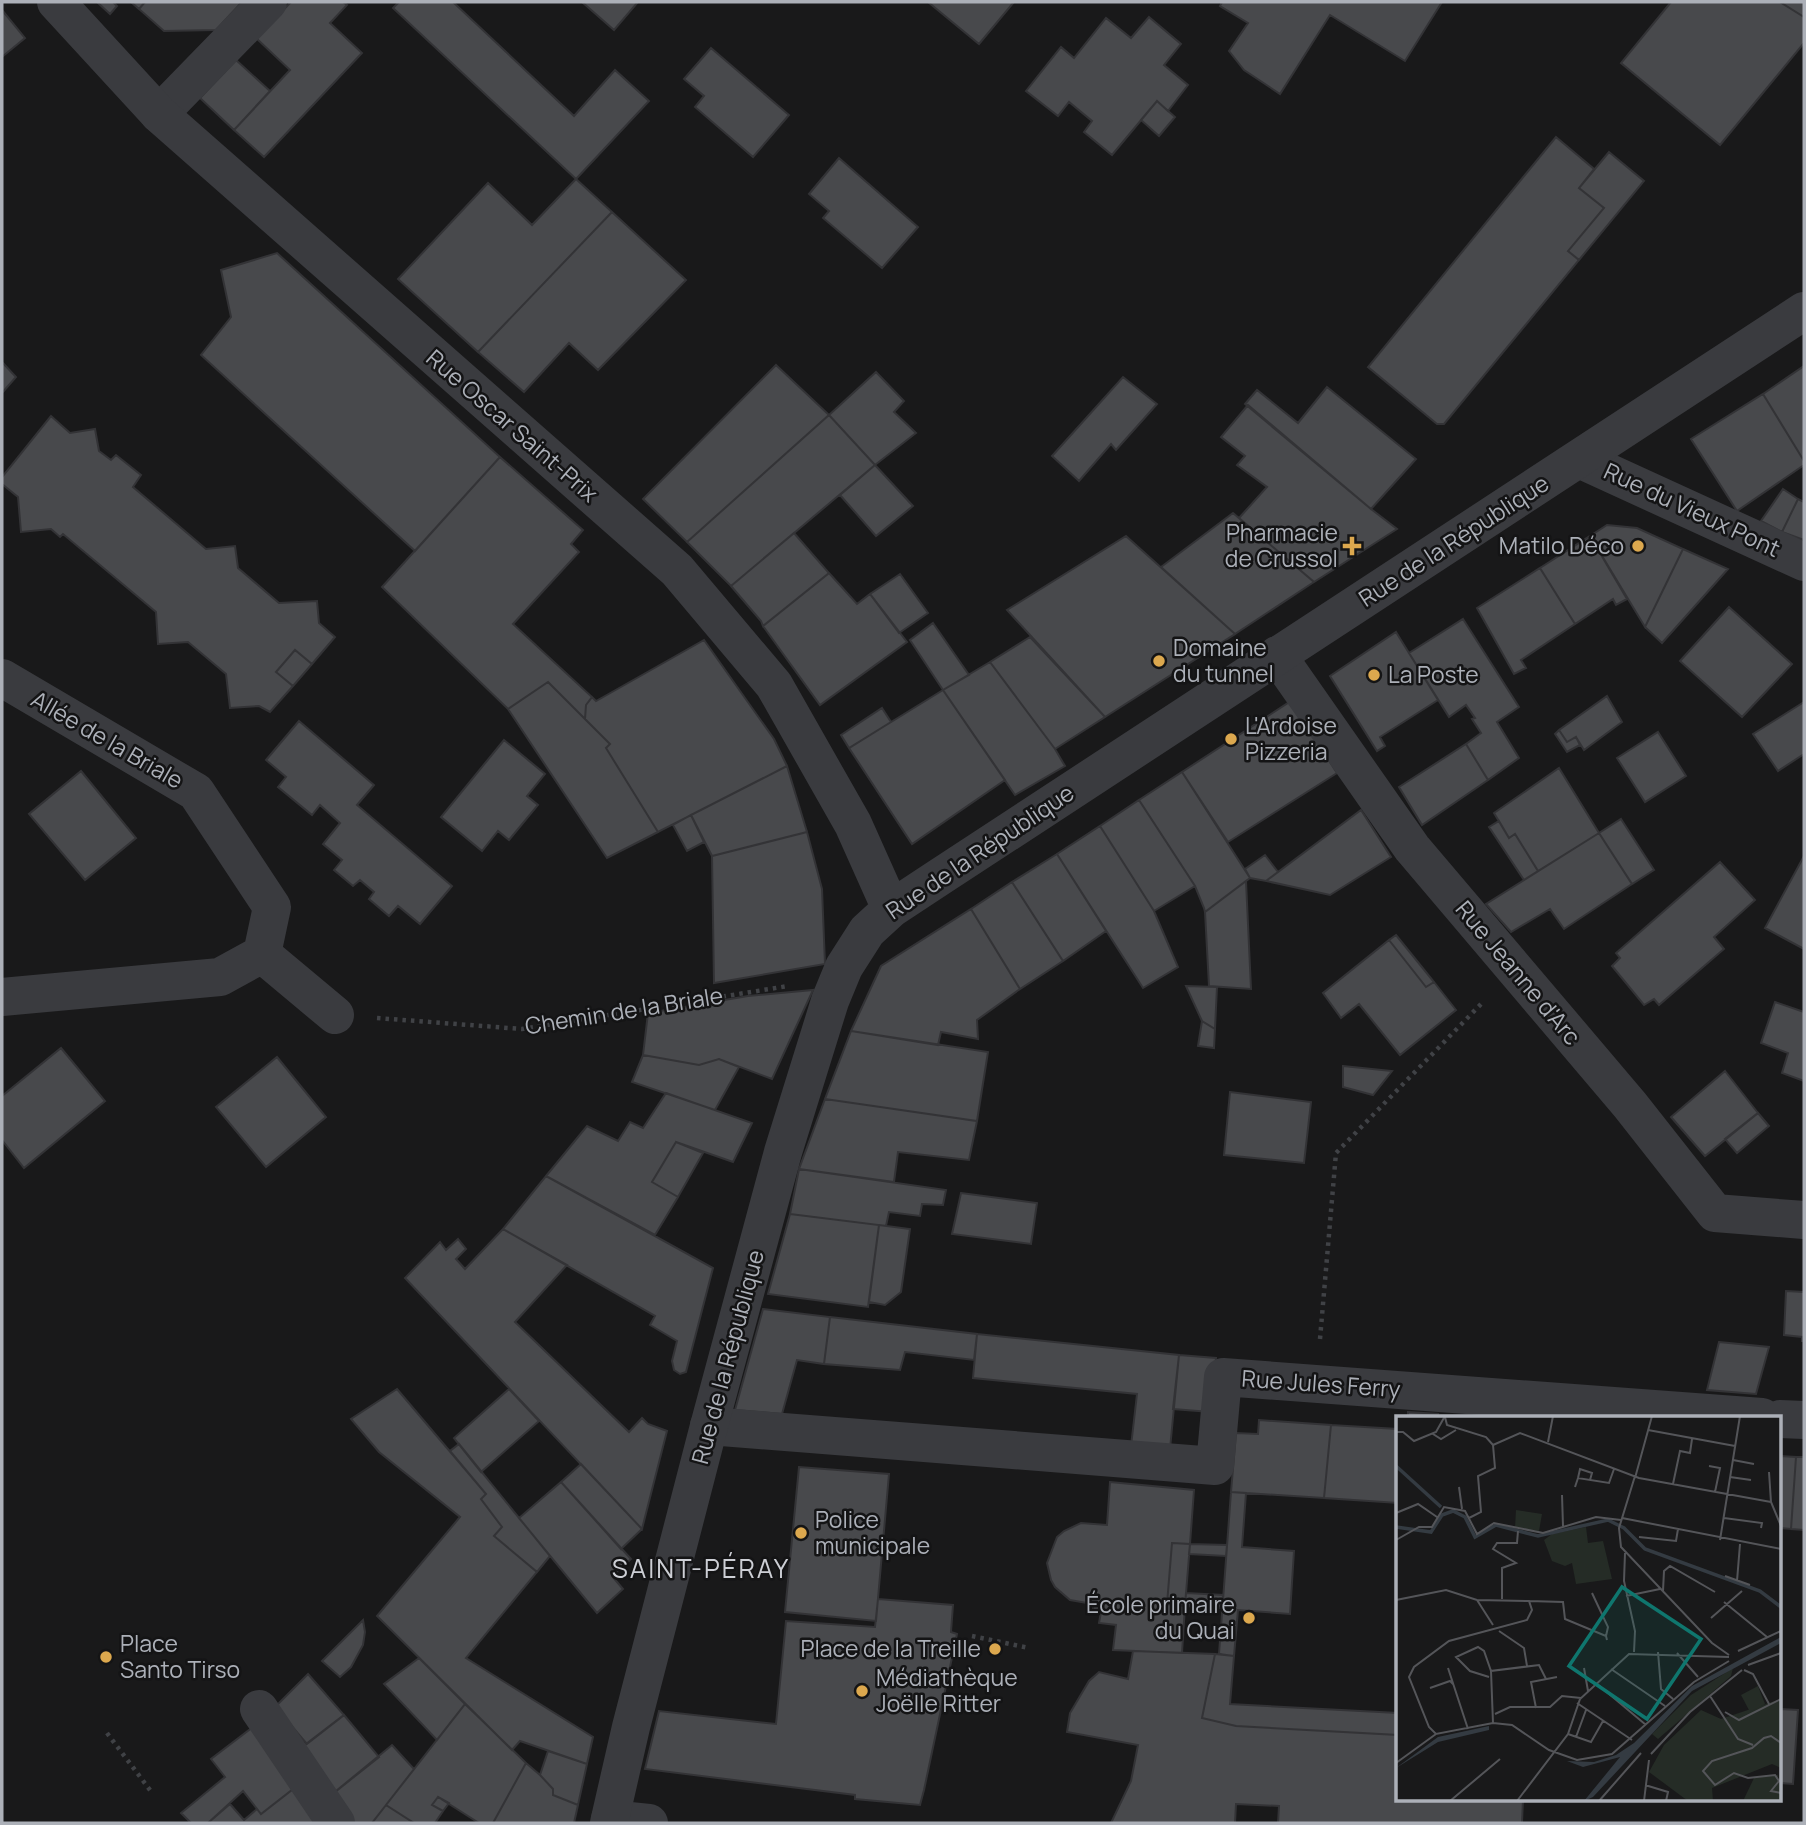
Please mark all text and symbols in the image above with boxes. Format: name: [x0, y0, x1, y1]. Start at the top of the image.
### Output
street label: Rue Oscar Saint-Prix: [420, 342, 605, 509]
street label: Rue du Vieux Pont: [1599, 454, 1786, 564]
street label: Rue de la République: [1352, 467, 1555, 614]
place label: Pharmacie de Crussol: [1225, 516, 1338, 574]
place label: Matilo Déco: [1499, 529, 1624, 561]
marker: Pharmacie de Crussol: [1344, 538, 1360, 554]
marker: Matilo Déco: [1630, 538, 1646, 554]
place label: Domaine du tunnel: [1173, 631, 1274, 689]
marker: Domaine du tunnel: [1151, 653, 1167, 669]
place label: La Poste: [1388, 658, 1479, 690]
marker: La Poste: [1366, 667, 1382, 683]
street label: Allée de la Briale: [26, 683, 189, 796]
place label: L'Ardoise Pizzeria: [1245, 709, 1337, 767]
marker: L'Ardoise Pizzeria: [1223, 731, 1239, 747]
street label: Rue de la République: [879, 776, 1080, 926]
street label: Rue Jeanne d'Arc: [1449, 893, 1589, 1051]
street label: Chemin de la Briale: [523, 979, 725, 1041]
street label: Rue de la République: [683, 1246, 771, 1467]
street label: Rue Jules Ferry: [1241, 1361, 1402, 1405]
inset map: [1396, 1416, 1782, 1800]
place label: Police municipale: [815, 1503, 930, 1561]
marker: Police municipale: [793, 1525, 809, 1541]
district label: SAINT-PÉRAY: [612, 1550, 790, 1586]
place label: École primaire du Quai: [1086, 1588, 1235, 1646]
marker: École primaire du Quai: [1241, 1610, 1257, 1626]
place label: Place Santo Tirso: [120, 1627, 240, 1685]
place label: Place de la Treille: [800, 1632, 981, 1664]
marker: Place de la Treille: [987, 1641, 1003, 1657]
marker: Place Santo Tirso: [98, 1649, 114, 1665]
place label: Médiathèque Joëlle Ritter: [876, 1661, 1018, 1719]
marker: Médiathèque Joëlle Ritter: [854, 1683, 870, 1699]

